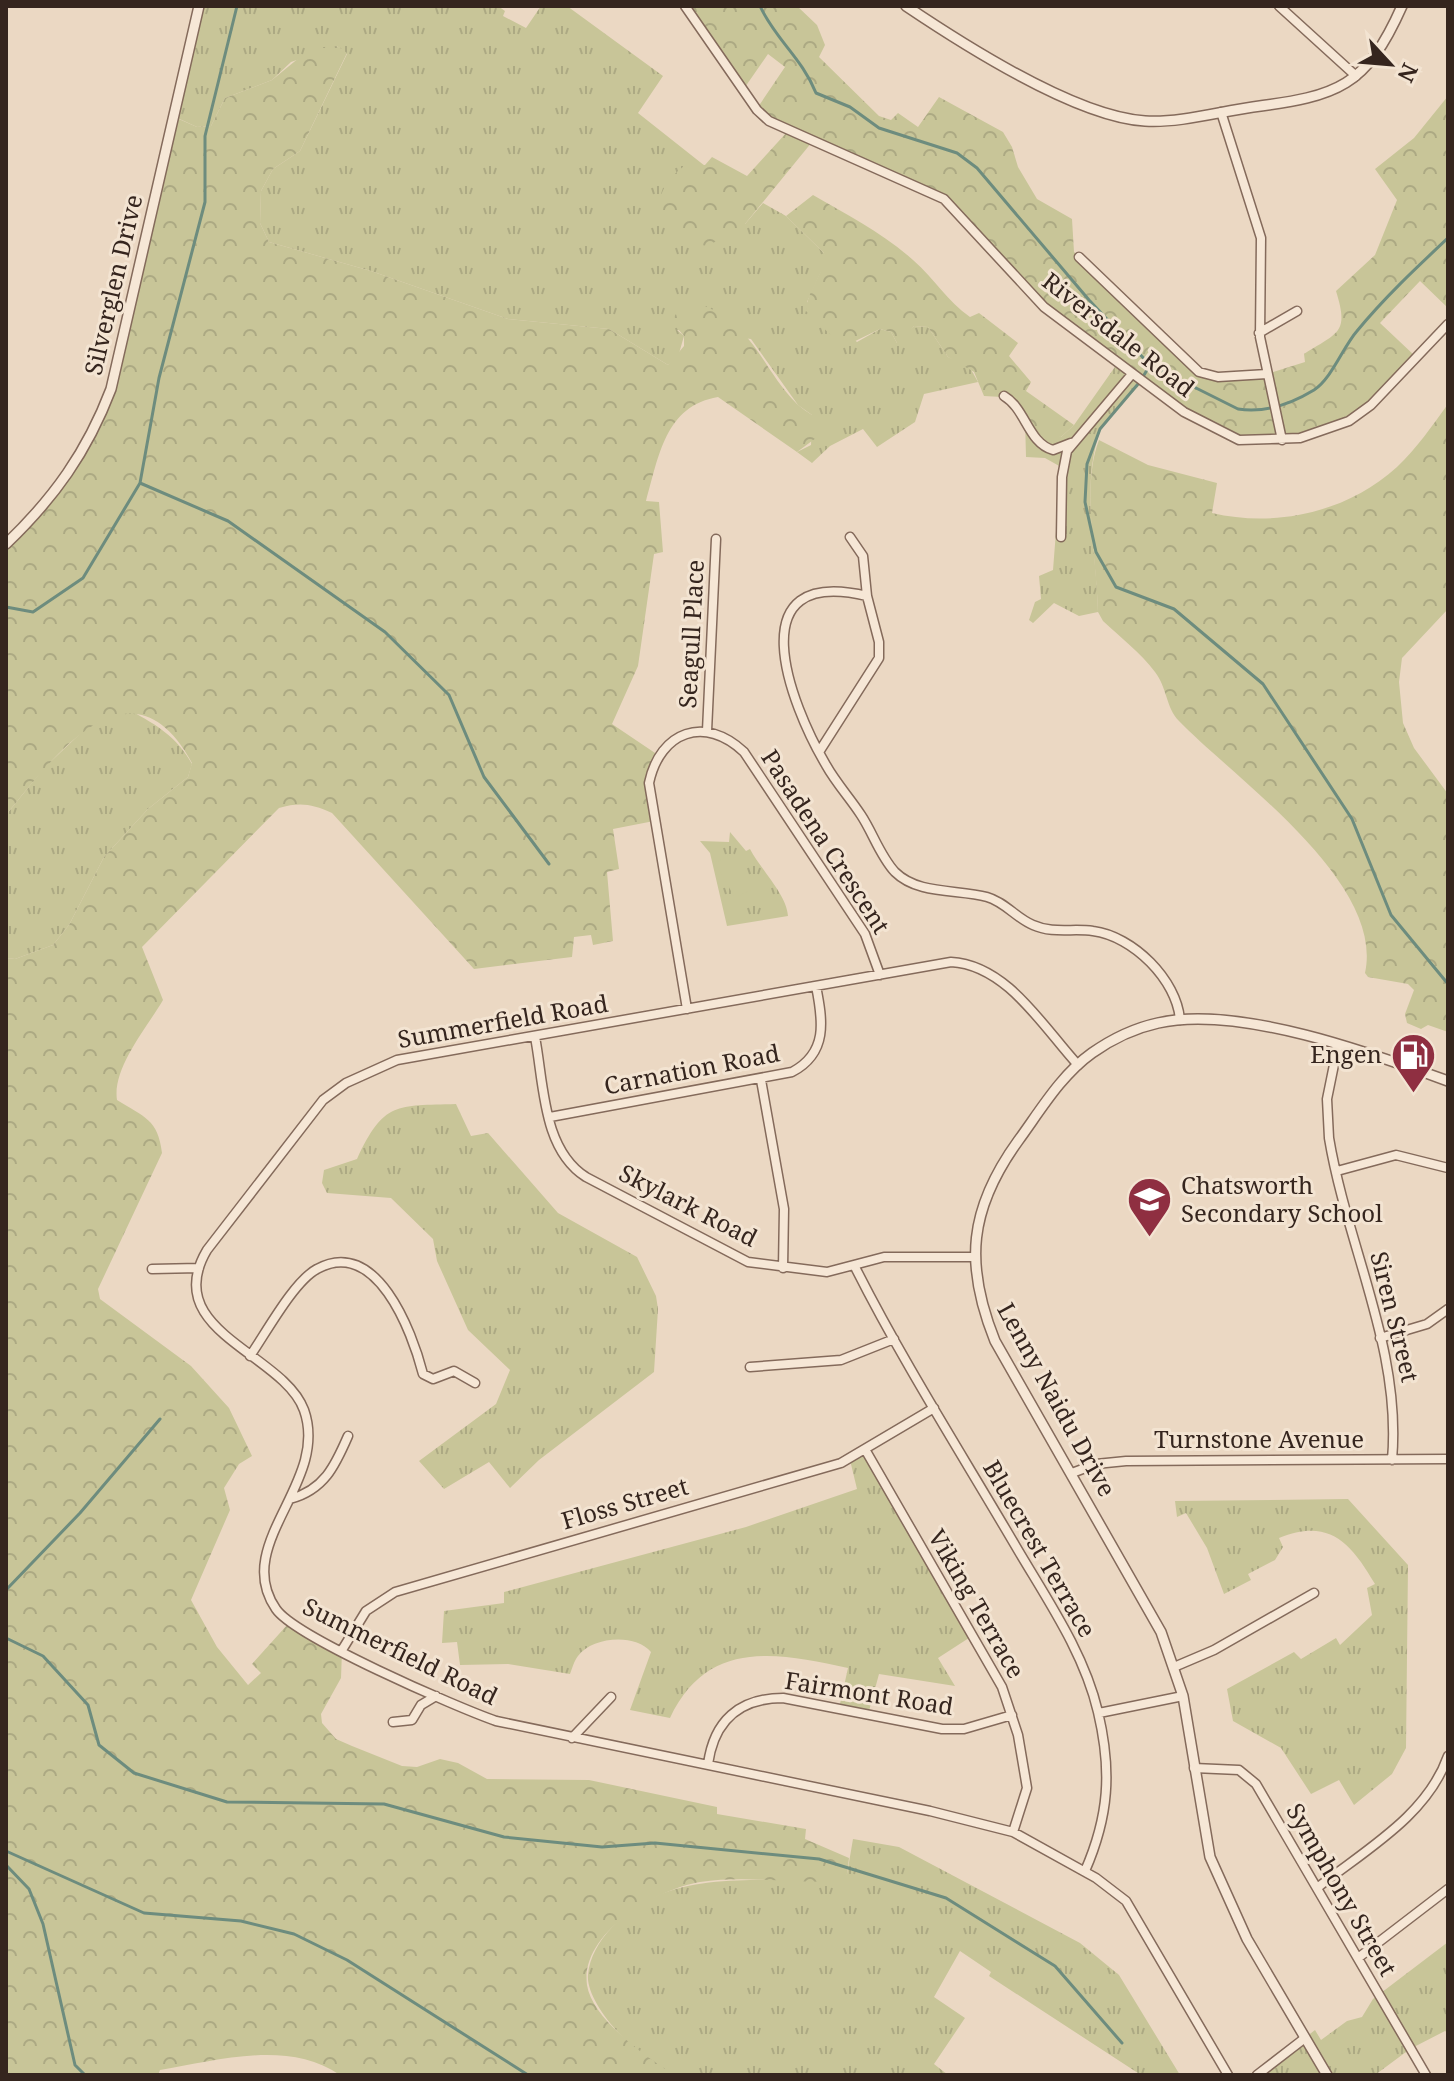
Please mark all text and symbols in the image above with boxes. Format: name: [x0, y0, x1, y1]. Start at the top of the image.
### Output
north arrow: [1350, 24, 1430, 104]
text: N: [1392, 59, 1426, 88]
street label: Silverglen Drive: [76, 191, 149, 378]
street label: Riversdale Road: [1036, 264, 1202, 404]
street label: Seagull Place: [670, 559, 711, 709]
street label: Pasadena Crescent: [754, 743, 898, 940]
street label: Summerfield Road: [395, 986, 611, 1055]
fuel station icon: Engen: [1389, 1031, 1437, 1094]
street label: Carnation Road: [601, 1035, 783, 1102]
place label: Engen: [1310, 1037, 1382, 1070]
street label: Skylark Road: [614, 1156, 764, 1254]
place label: Chatsworth Secondary School: [1181, 1168, 1383, 1229]
school or university icon: Chatsworth Secondary School: [1126, 1176, 1174, 1239]
street label: Siren Street: [1363, 1248, 1428, 1385]
street label: Lenny Naidu Drive: [990, 1296, 1124, 1502]
street label: Turnstone Avenue: [1154, 1422, 1364, 1455]
street label: Bluecrest Terrace: [976, 1454, 1104, 1643]
street label: Floss Street: [557, 1469, 692, 1536]
street label: Viking Terrace: [921, 1523, 1033, 1684]
street label: Summerfield Road: [298, 1589, 504, 1712]
street label: Fairmont Road: [783, 1663, 956, 1722]
street label: Symphony Street: [1279, 1797, 1405, 1982]

